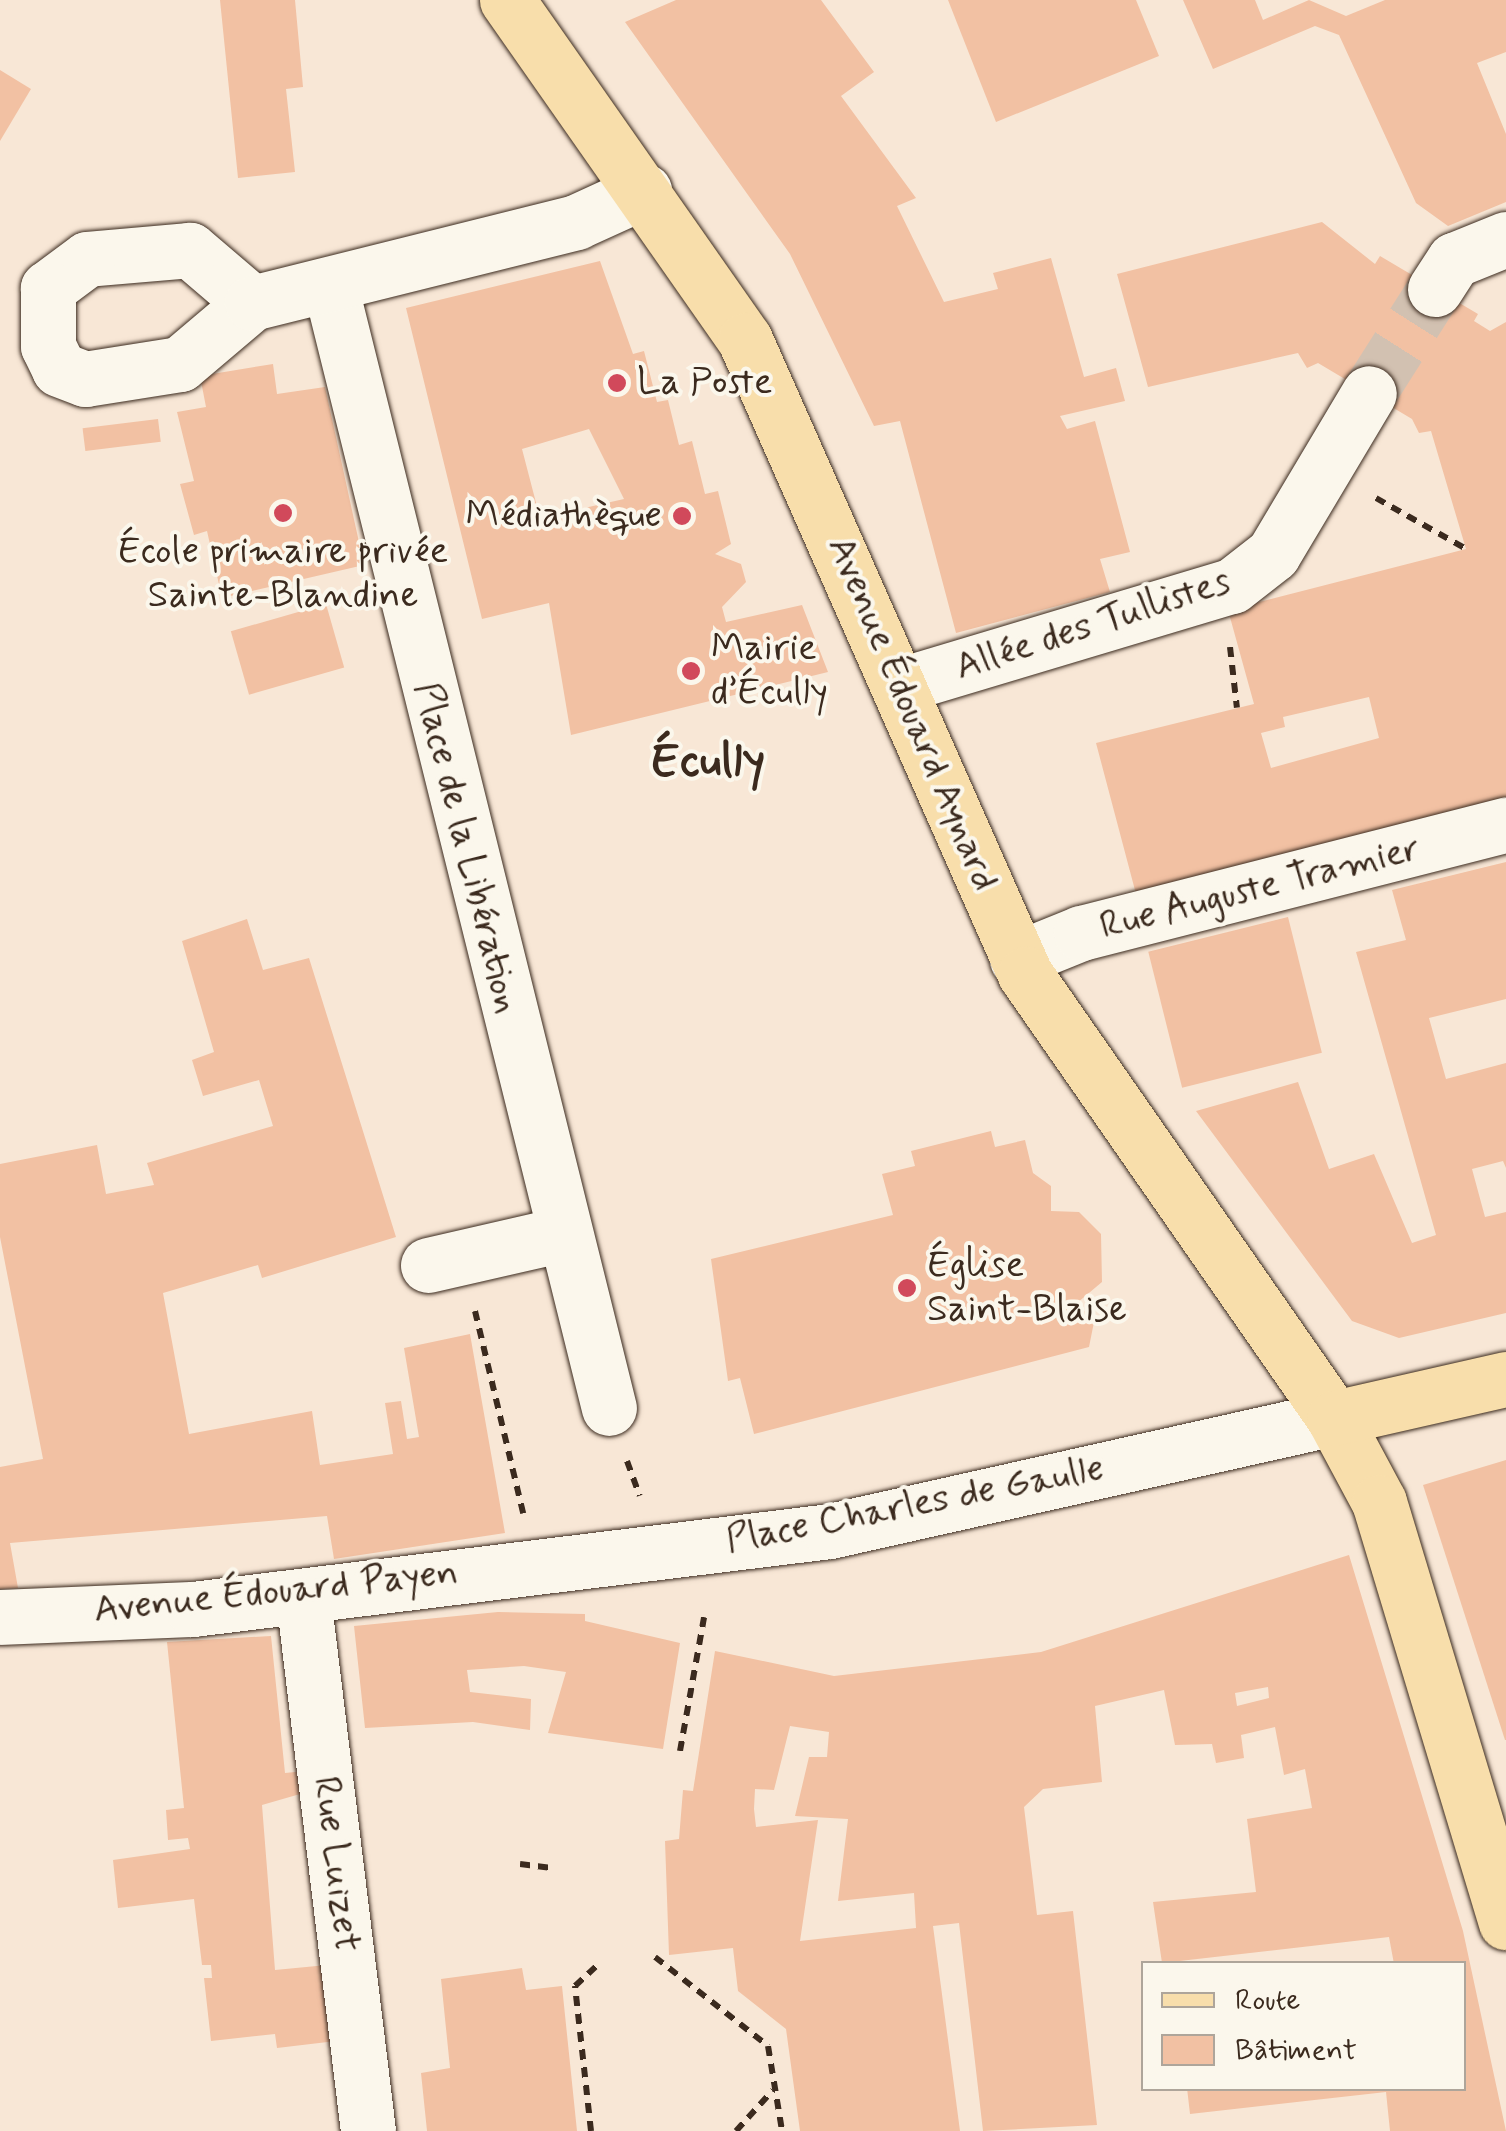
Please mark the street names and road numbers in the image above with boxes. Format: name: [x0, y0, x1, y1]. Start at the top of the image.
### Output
street label: Avenue Édouard Aynard: [816, 529, 1008, 899]
street label: Allée des Tullistes: [953, 560, 1233, 690]
street label: Place de la Libération: [402, 675, 530, 1021]
street label: Rue Auguste Tramier: [1093, 826, 1427, 950]
street label: Place Charles de Gaulle: [729, 1447, 1101, 1563]
street label: Avenue Édouard Payen: [88, 1550, 464, 1634]
street label: Rue Luizet: [303, 1776, 369, 1952]

